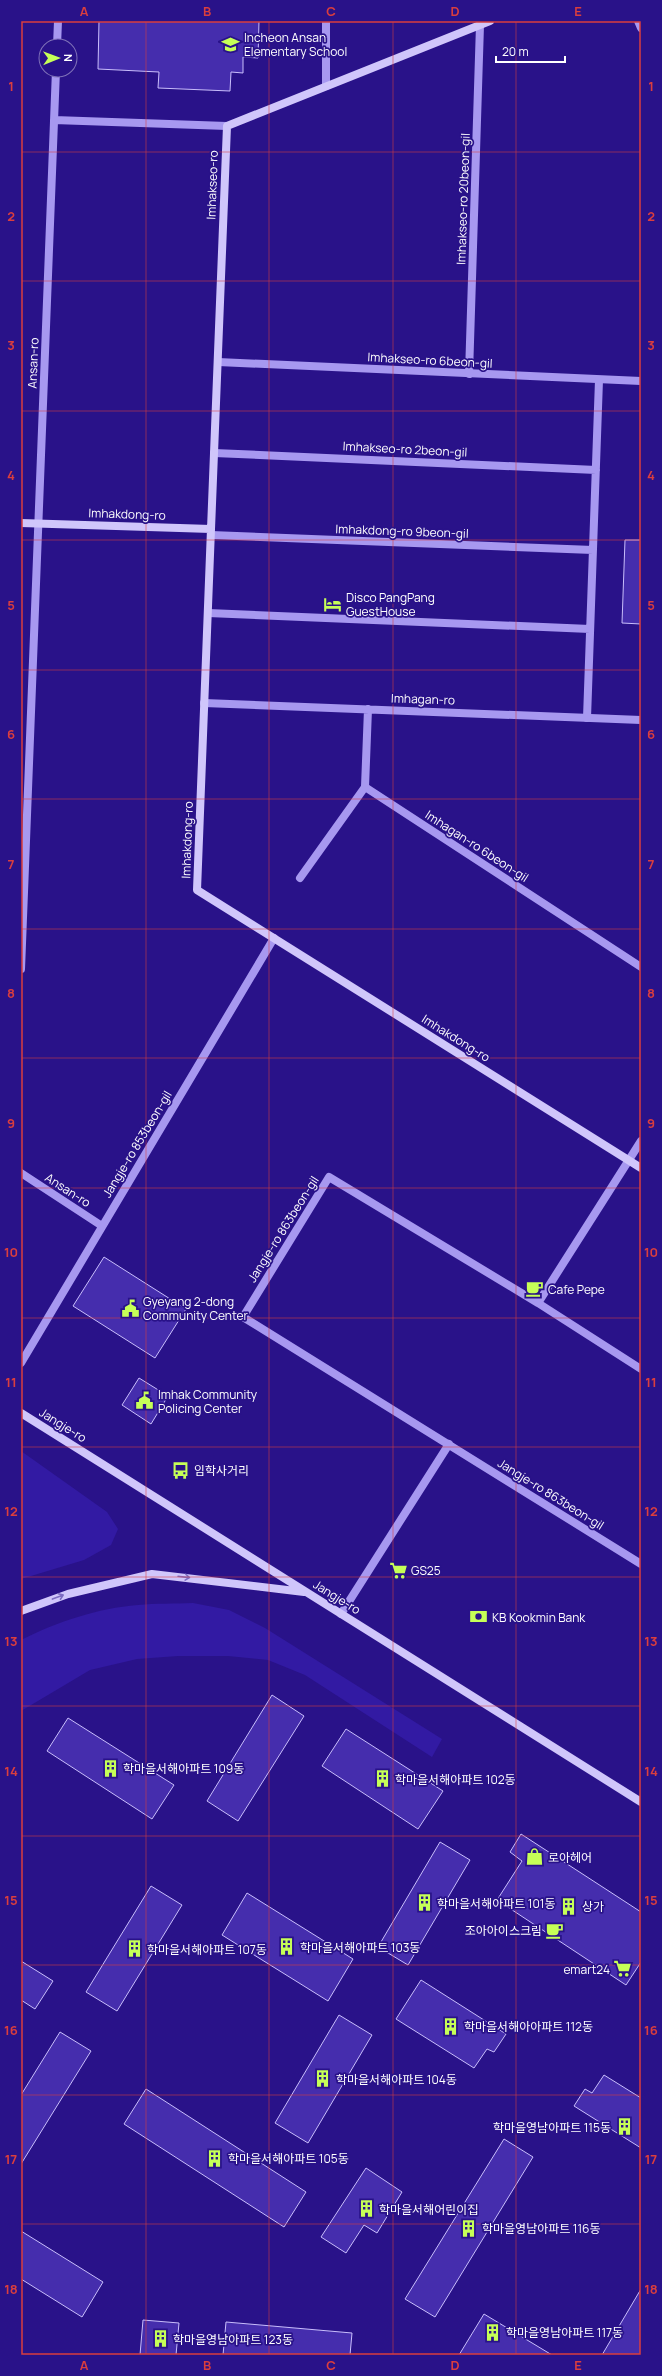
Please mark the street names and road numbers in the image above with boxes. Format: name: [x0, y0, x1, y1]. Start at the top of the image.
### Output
street label: Imhakseo-ro 20beon-gil: [452, 133, 474, 265]
street label: Imhakseo-ro: [202, 150, 222, 220]
street label: Ansan-ro: [24, 337, 42, 389]
street label: Imhakseo-ro 6beon-gil: [367, 348, 493, 372]
street label: Imhakseo-ro 2beon-gil: [342, 437, 468, 461]
street label: Imhakdong-ro: [88, 504, 166, 524]
street label: Imhakdong-ro 9beon-gil: [335, 520, 469, 542]
street label: Imhagan-ro: [391, 689, 455, 709]
street label: Imhakdong-ro: [177, 801, 197, 879]
street label: Imhagan-ro 6beon-gil: [422, 806, 532, 886]
street label: Imhakdong-ro: [419, 1010, 493, 1066]
street label: Jangje-ro 853beon-gil: [98, 1087, 176, 1201]
street label: Ansan-ro: [42, 1169, 94, 1211]
street label: Jangje-ro 863beon-gil: [243, 1173, 323, 1285]
street label: Jangje-ro: [36, 1404, 90, 1446]
street label: Jangje-ro 863beon-gil: [495, 1454, 607, 1534]
street label: Jangje-ro: [310, 1576, 364, 1618]

